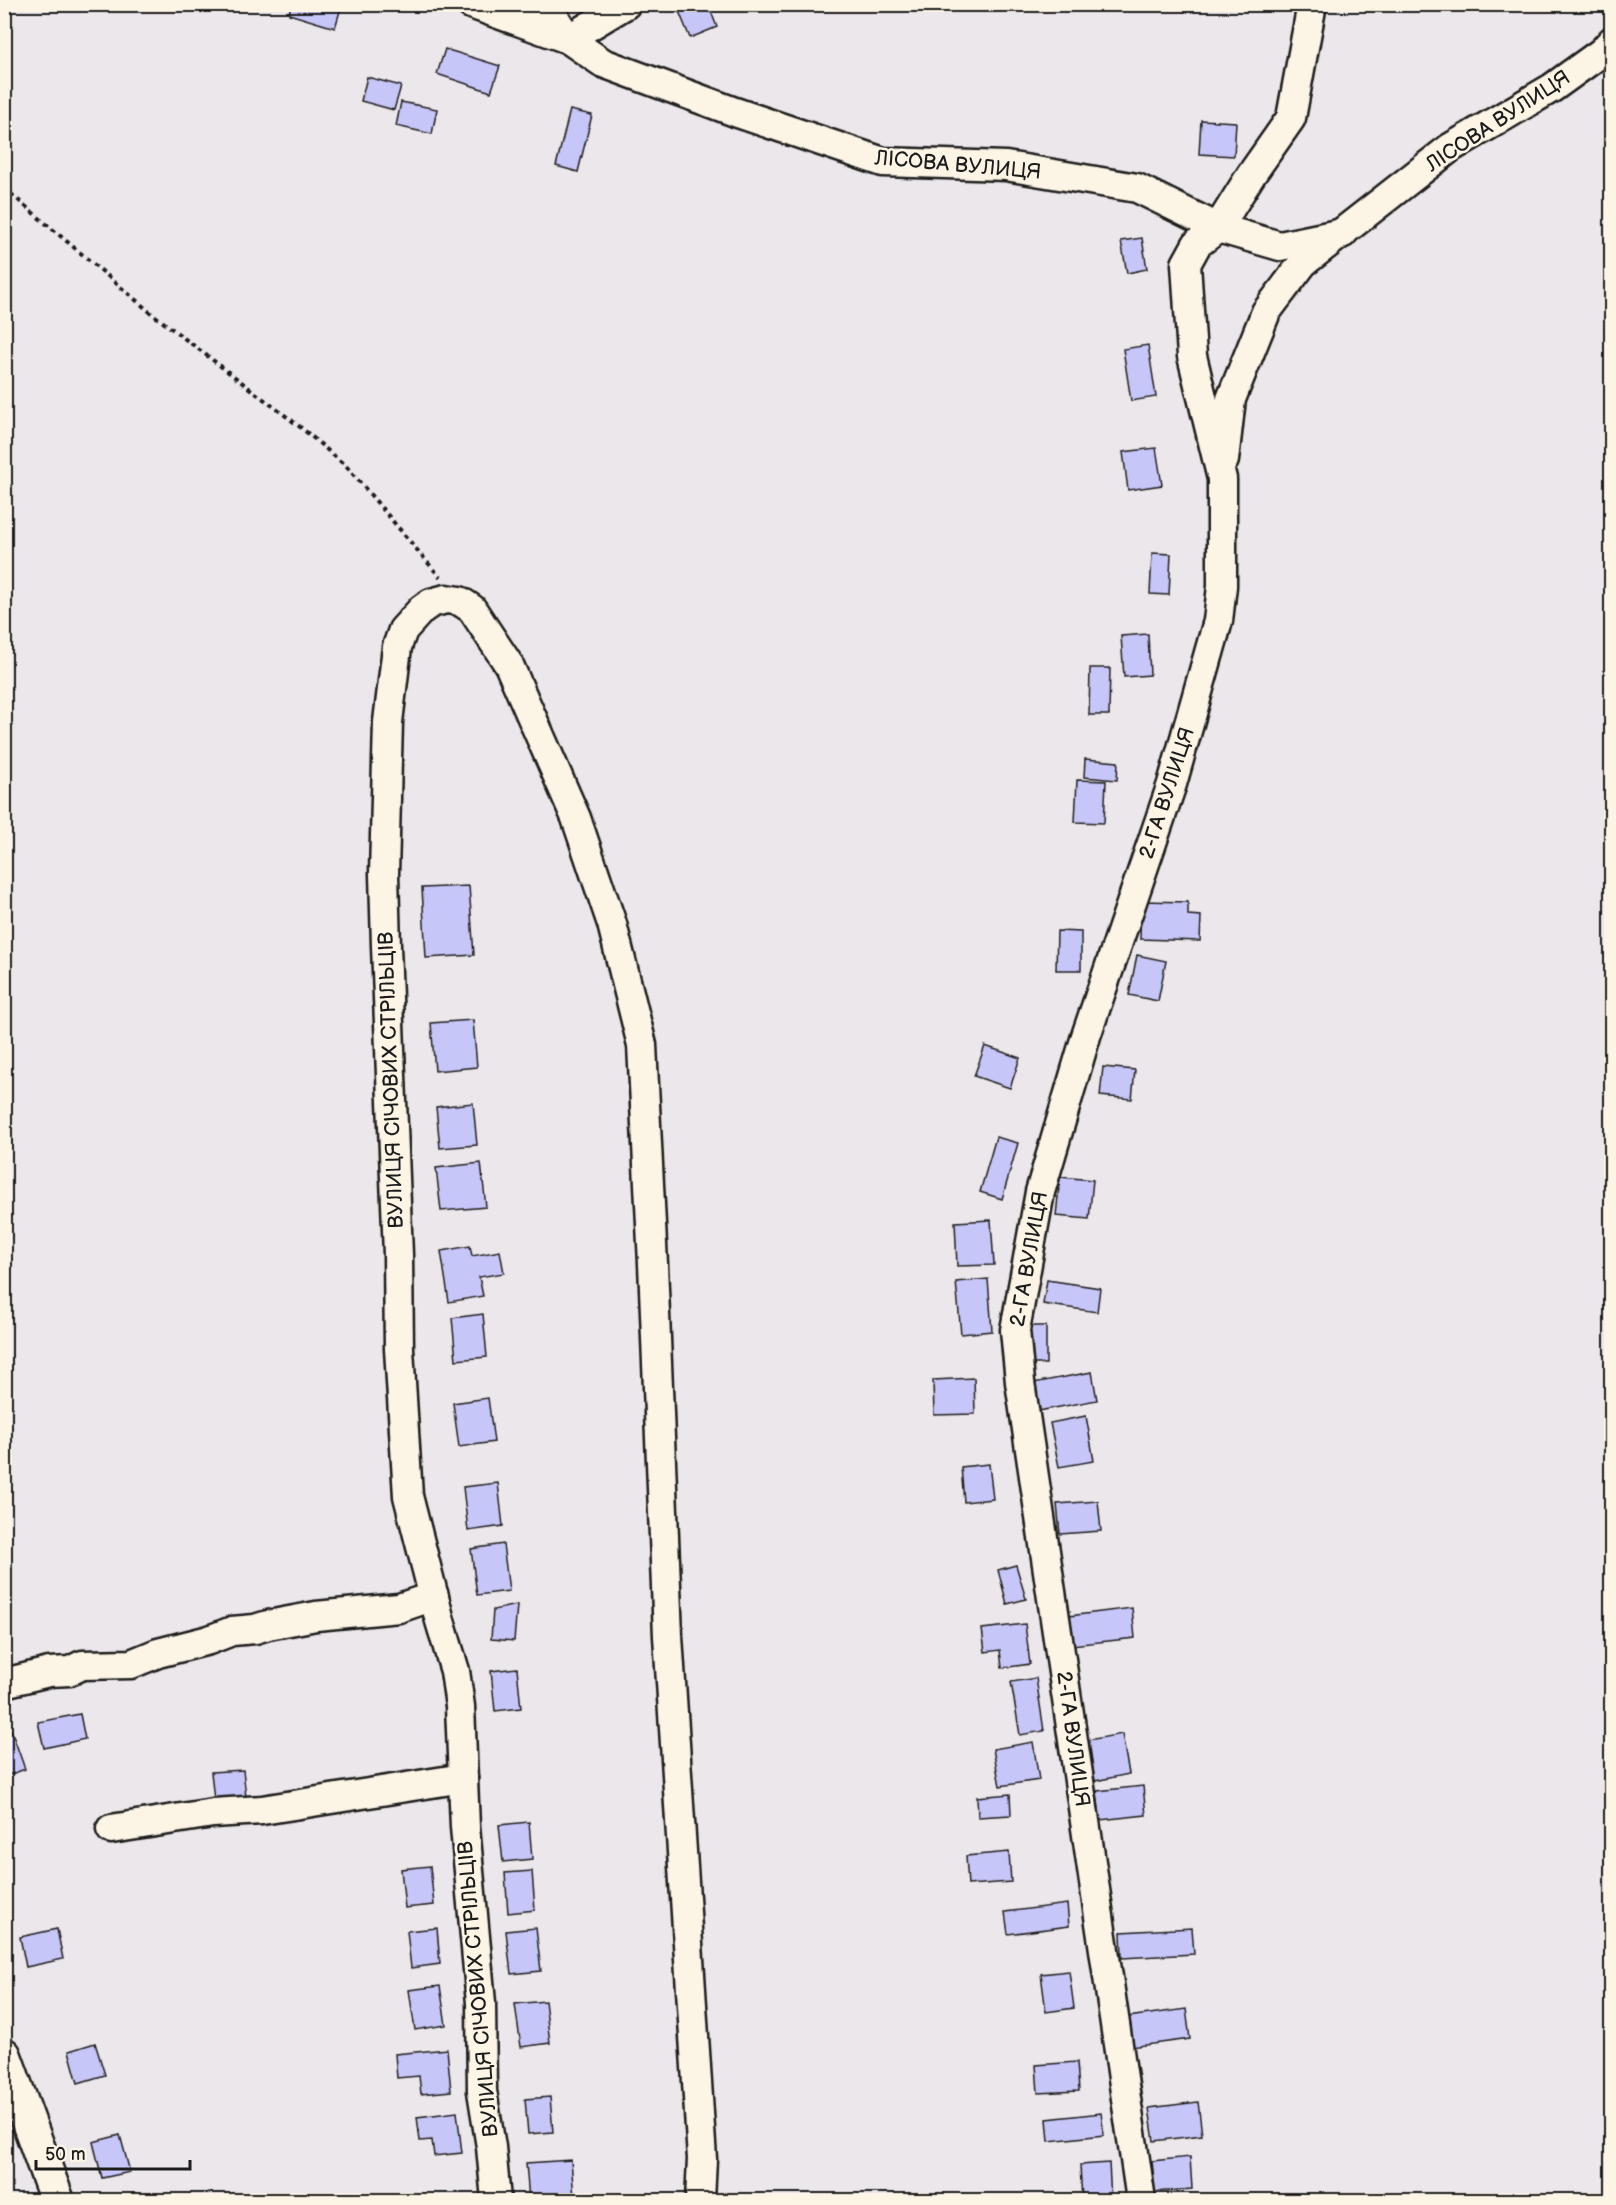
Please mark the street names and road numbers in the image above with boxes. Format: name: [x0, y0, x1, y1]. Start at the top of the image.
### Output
street label: ЛІСОВА ВУЛИЦЯ: [1420, 65, 1575, 178]
street label: ЛІСОВА ВУЛИЦЯ: [873, 145, 1042, 185]
street label: 2-ГА ВУЛИЦЯ: [1134, 724, 1200, 862]
street label: ВУЛИЦЯ СІЧОВИХ СТРІЛЬЦІВ: [373, 931, 409, 1229]
street label: 2-ГА ВУЛИЦЯ: [1005, 1189, 1053, 1329]
street label: 2-ГА ВУЛИЦЯ: [1051, 1670, 1095, 1808]
street label: ВУЛИЦЯ СІЧОВИХ СТРІЛЬЦІВ: [453, 1840, 503, 2138]

